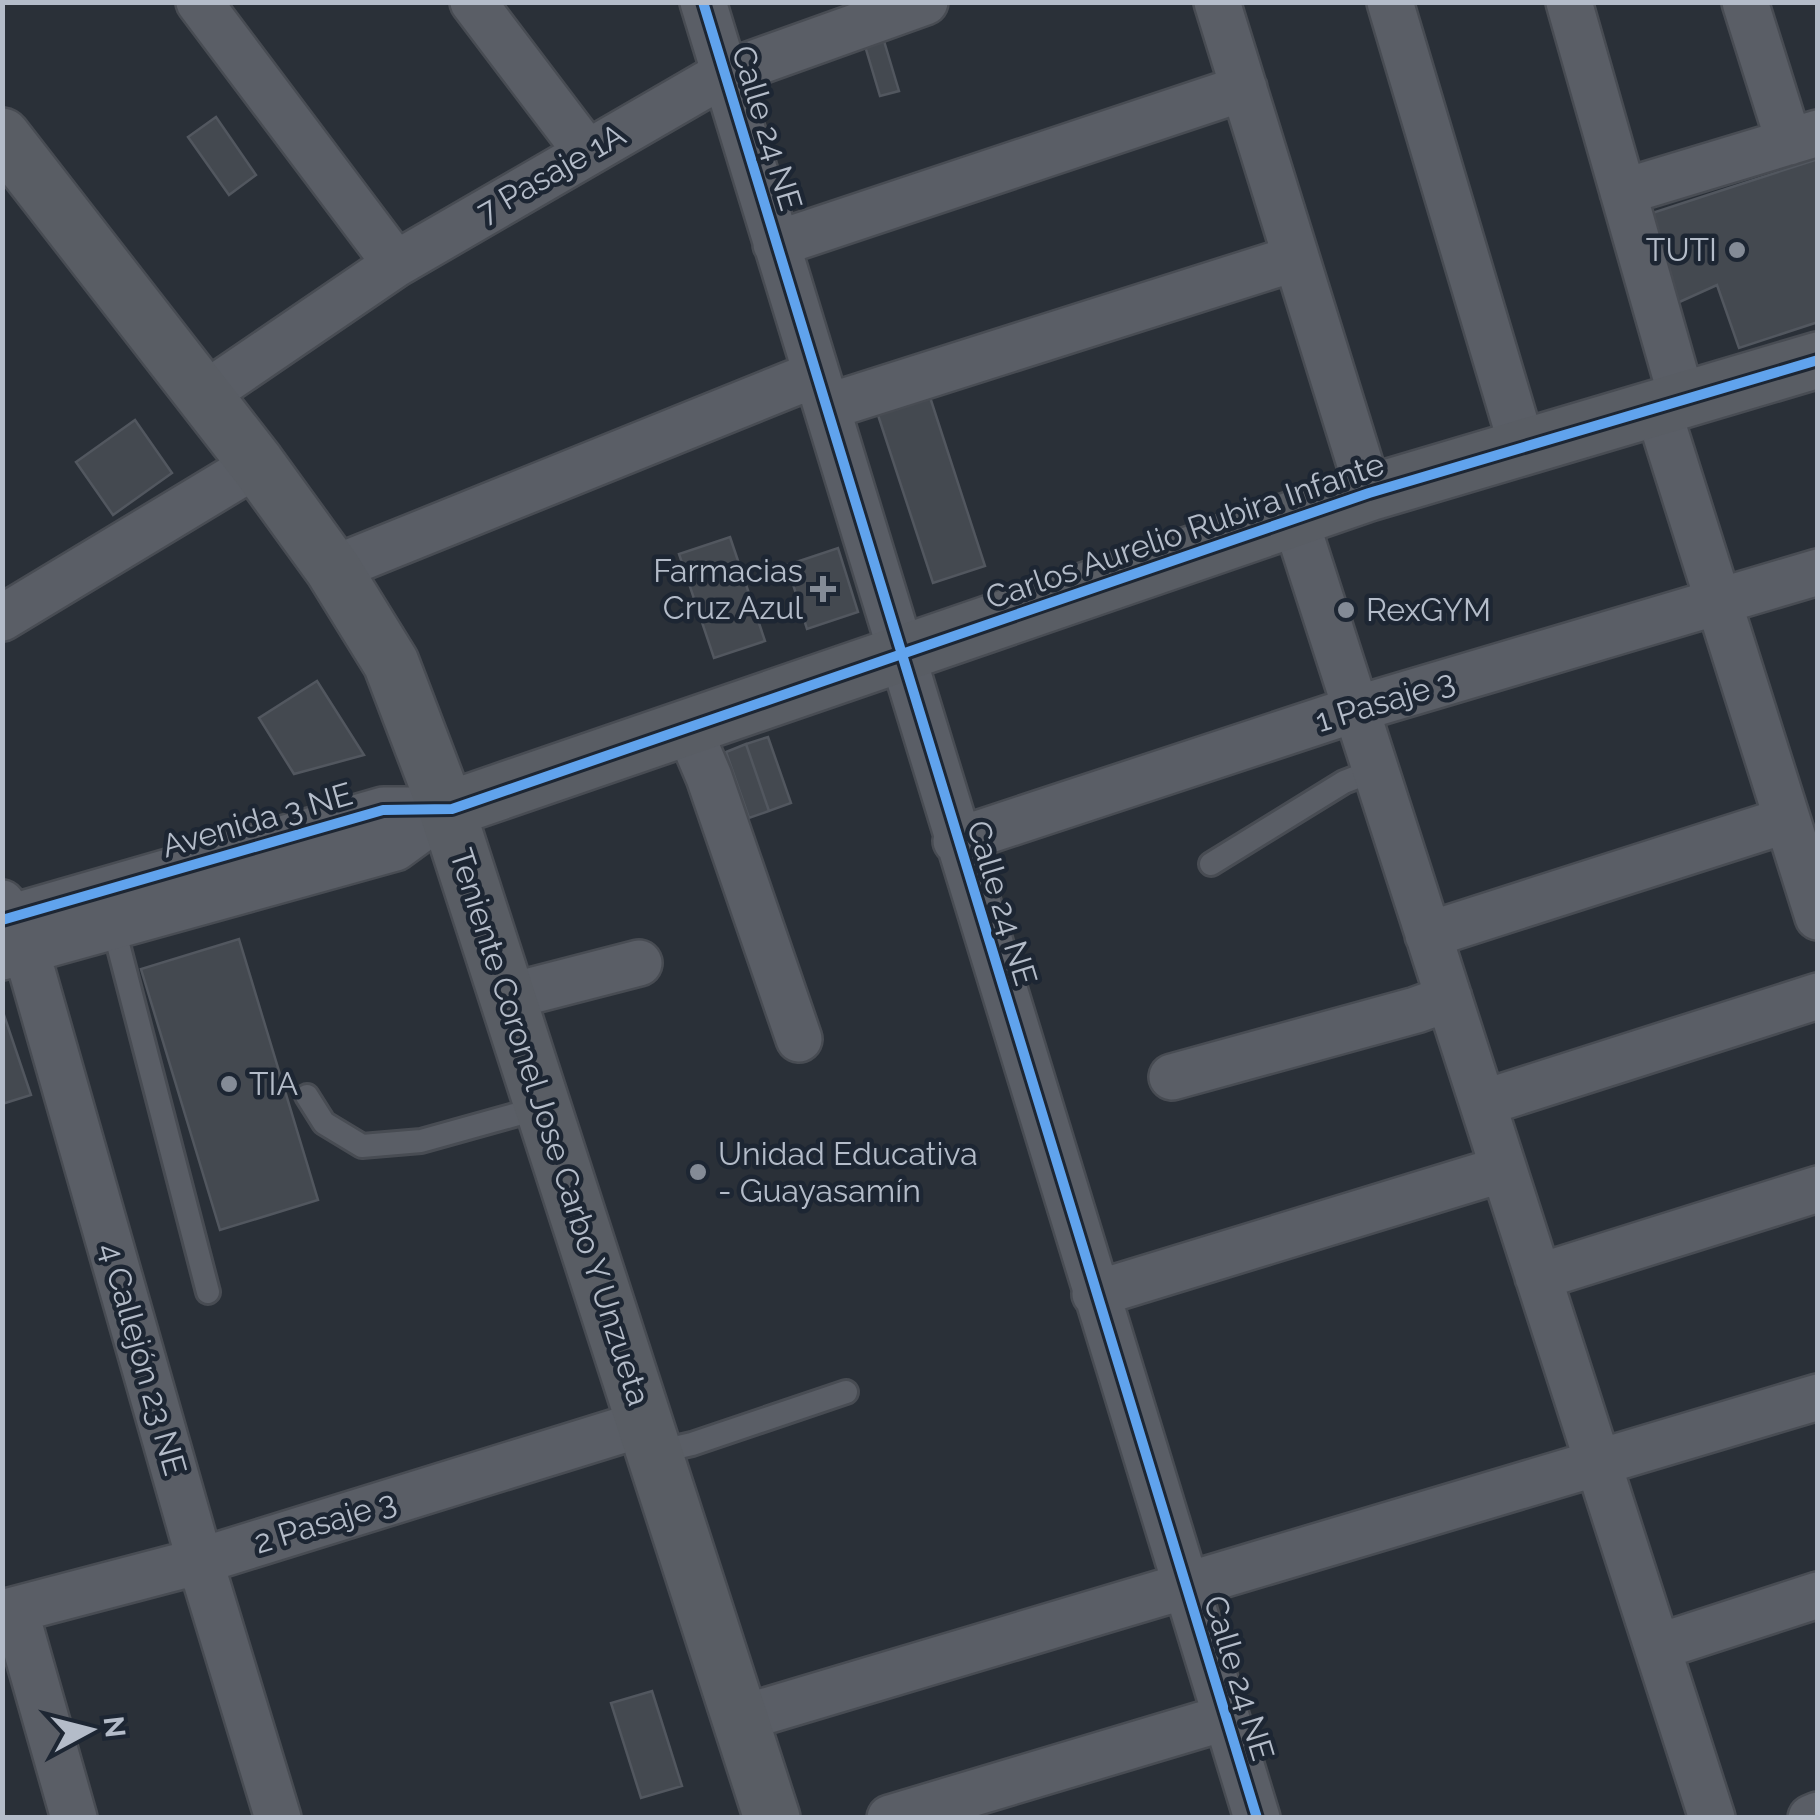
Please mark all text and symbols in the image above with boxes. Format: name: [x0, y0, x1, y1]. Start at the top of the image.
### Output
street label: Calle 24 NE: [725, 41, 810, 215]
street label: 7 Pasaje 1A: [470, 115, 632, 230]
place label: TUTI: [1646, 231, 1717, 268]
marker: TUTI: [1726, 239, 1748, 261]
street label: Carlos Aurelio Rubira Infante: [981, 445, 1389, 616]
place label: Farmacias Cruz Azul: [653, 552, 803, 626]
marker: Farmacias Cruz Azul: [812, 578, 834, 600]
place label: RexGYM: [1366, 591, 1491, 628]
marker: RexGYM: [1335, 599, 1357, 621]
street label: 1 Pasaje 3: [1311, 662, 1459, 739]
street label: Avenida 3 NE: [157, 775, 356, 864]
street label: Calle 24 NE: [960, 816, 1045, 990]
street label: Teniente Coronel Jose Carbo Y Unzueta: [443, 844, 658, 1410]
place label: TIA: [249, 1065, 298, 1102]
marker: TIA: [218, 1073, 240, 1095]
place label: Unidad Educativa - Guayasamín: [718, 1135, 978, 1209]
marker: Unidad Educativa - Guayasamín: [687, 1161, 709, 1183]
street label: 4 Callejón 23 NE: [93, 1238, 194, 1480]
street label: 2 Pasaje 3: [250, 1482, 400, 1561]
street label: Calle 24 NE: [1197, 1591, 1282, 1765]
north arrow: [40, 1680, 140, 1780]
text: N: [97, 1714, 132, 1740]

